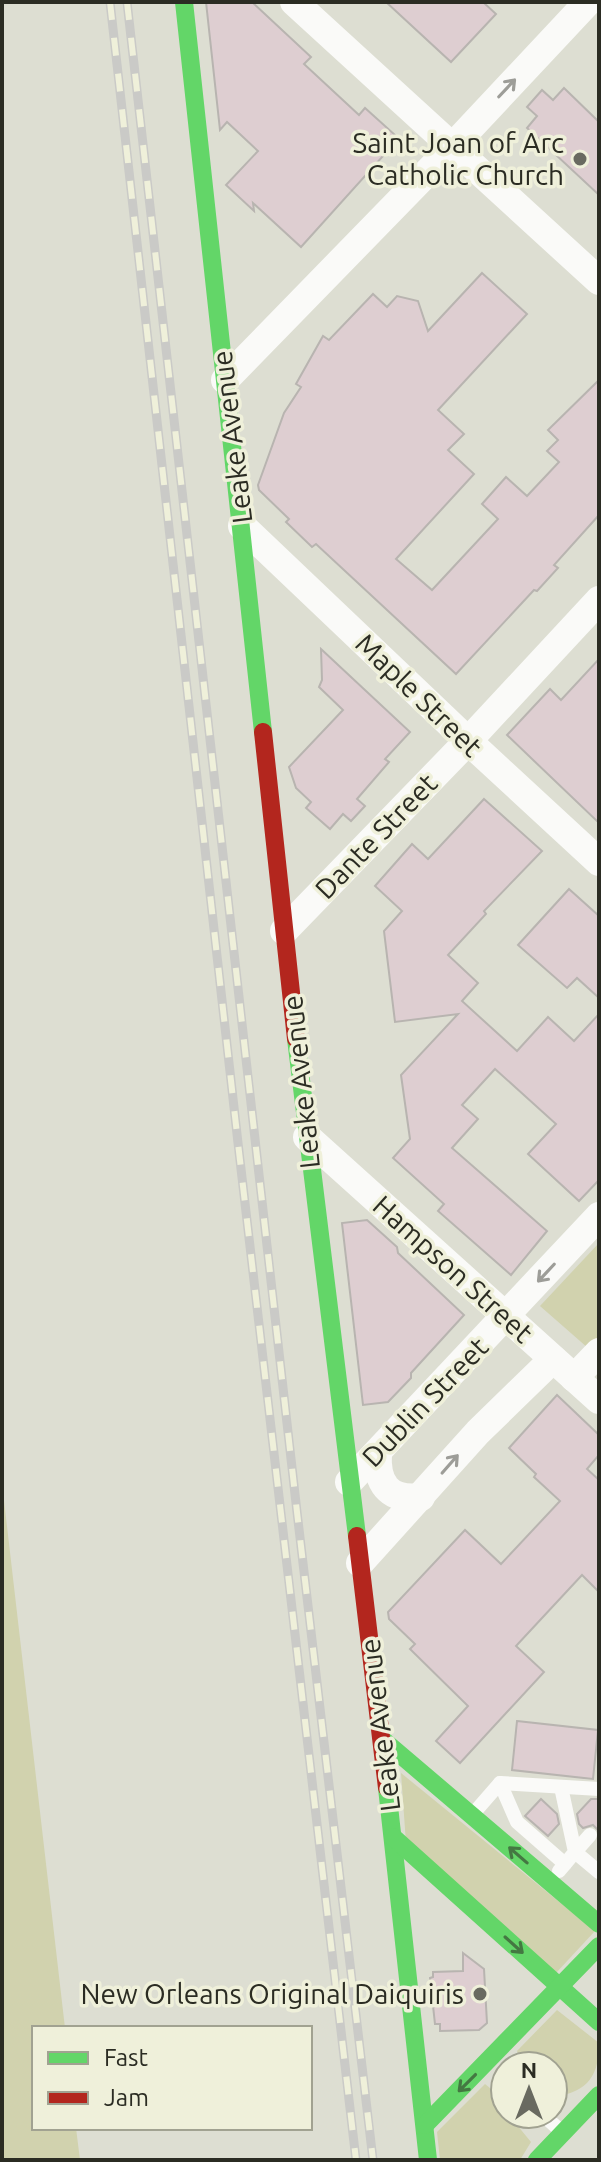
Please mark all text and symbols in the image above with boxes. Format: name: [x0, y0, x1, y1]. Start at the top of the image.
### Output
one-way arrow: [498, 79, 516, 99]
place label: Saint Joan of Arc Catholic Church: [352, 127, 564, 190]
marker: Saint Joan of Arc Catholic Church: [571, 150, 589, 168]
street label: Leake Avenue: [206, 349, 257, 525]
street label: Maple Street: [350, 627, 489, 762]
street label: Dante Street: [309, 767, 443, 904]
street label: Leake Avenue: [276, 994, 325, 1170]
street label: Hampson Street: [367, 1189, 539, 1348]
one-way arrow: [538, 1263, 556, 1283]
street label: Dublin Street: [356, 1331, 494, 1472]
one-way arrow: [441, 1455, 459, 1475]
street label: Leake Avenue: [354, 1637, 405, 1813]
one-way arrow: [509, 1847, 529, 1865]
one-way arrow: [504, 1936, 524, 1954]
place label: New Orleans Original Daiquiris: [80, 1978, 464, 2009]
marker: New Orleans Original Daiquiris: [471, 1985, 489, 2003]
legend: [32, 2026, 312, 2130]
text: Fast: [104, 2044, 148, 2071]
north arrow: [489, 2050, 569, 2130]
text: N: [521, 2057, 537, 2082]
one-way arrow: [457, 2073, 476, 2093]
text: Jam: [104, 2084, 149, 2111]

